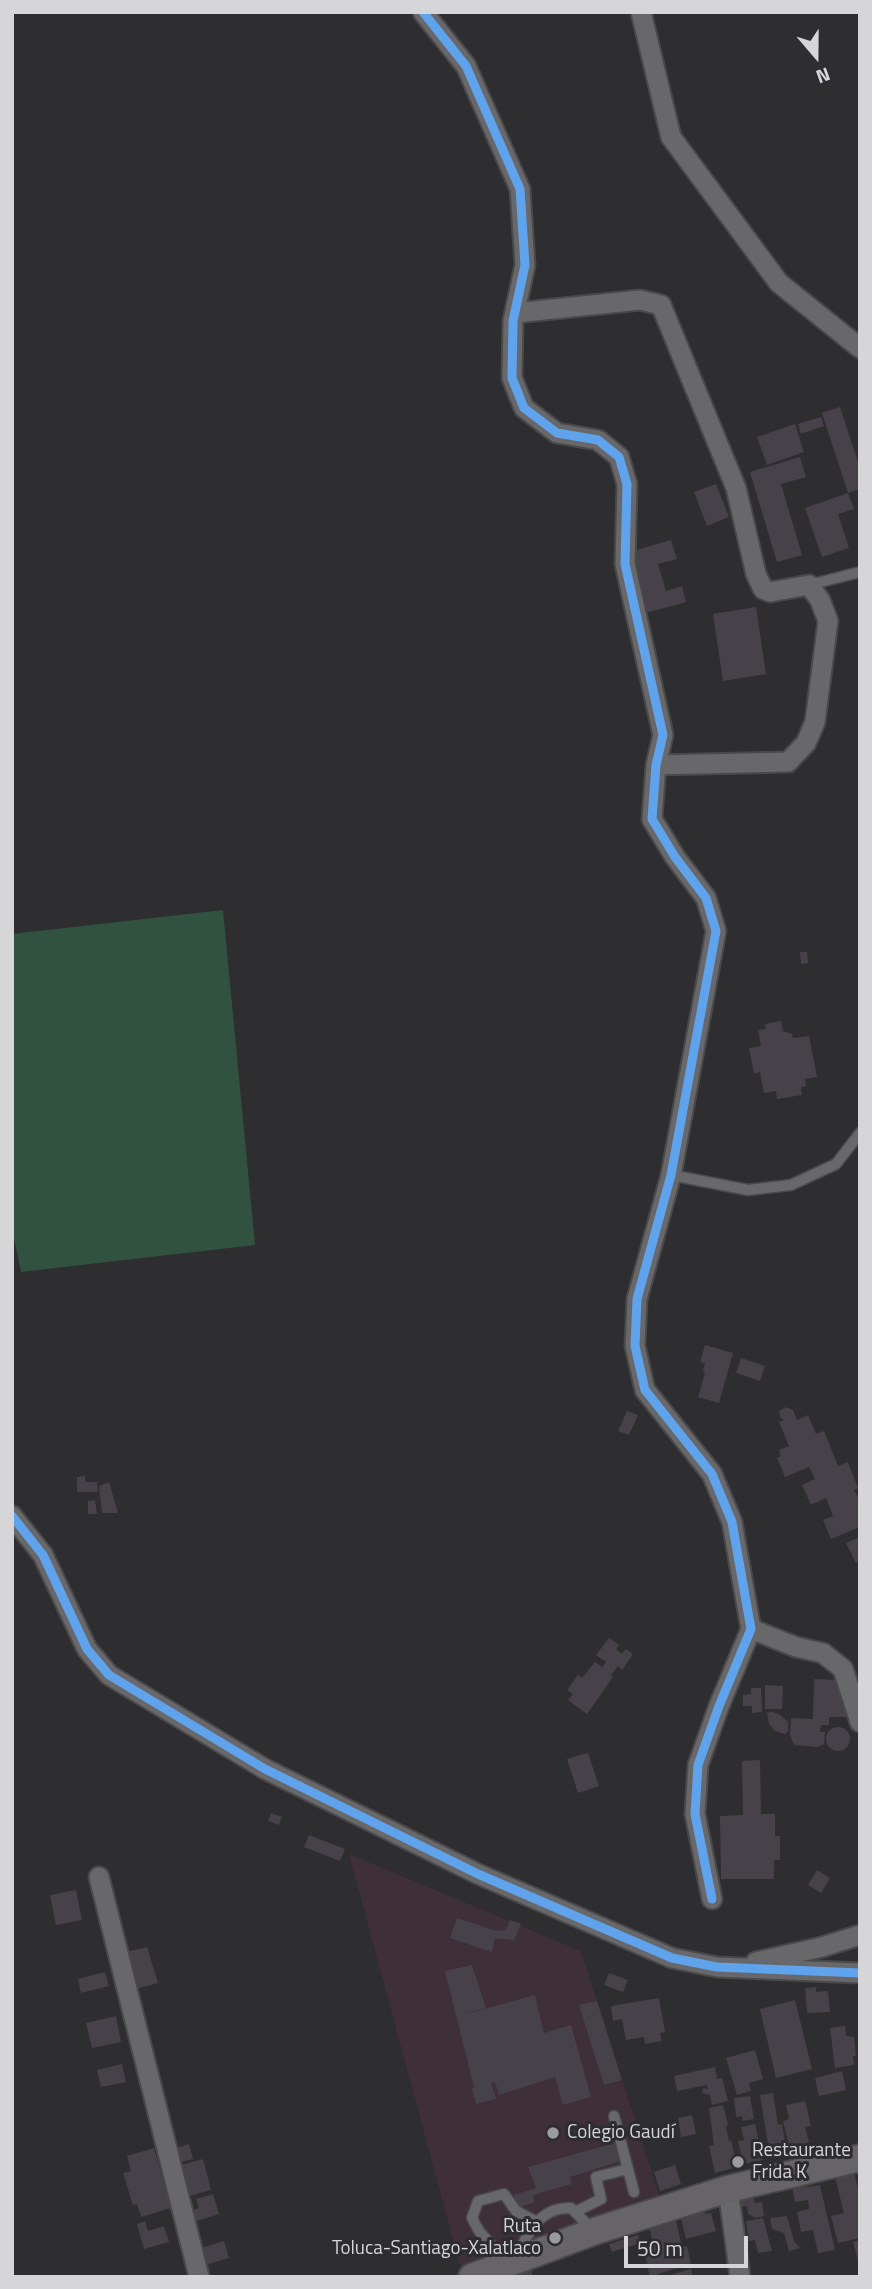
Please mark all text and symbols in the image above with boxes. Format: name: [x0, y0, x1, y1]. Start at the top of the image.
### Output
north arrow: [781, 21, 851, 91]
text: N: [812, 60, 835, 92]
place label: Colegio Gaudí: [567, 2122, 675, 2144]
marker: Colegio Gaudí: [545, 2125, 561, 2141]
place label: Restaurante Frida K: [752, 2140, 851, 2184]
marker: Restaurante Frida K: [730, 2154, 746, 2170]
place label: Ruta Toluca-Santiago-Xalatlaco: [332, 2216, 541, 2260]
scale bar: [627, 2222, 751, 2266]
marker: Ruta Toluca-Santiago-Xalatlaco: [547, 2230, 563, 2246]
text: 50 m: [637, 2232, 683, 2264]

